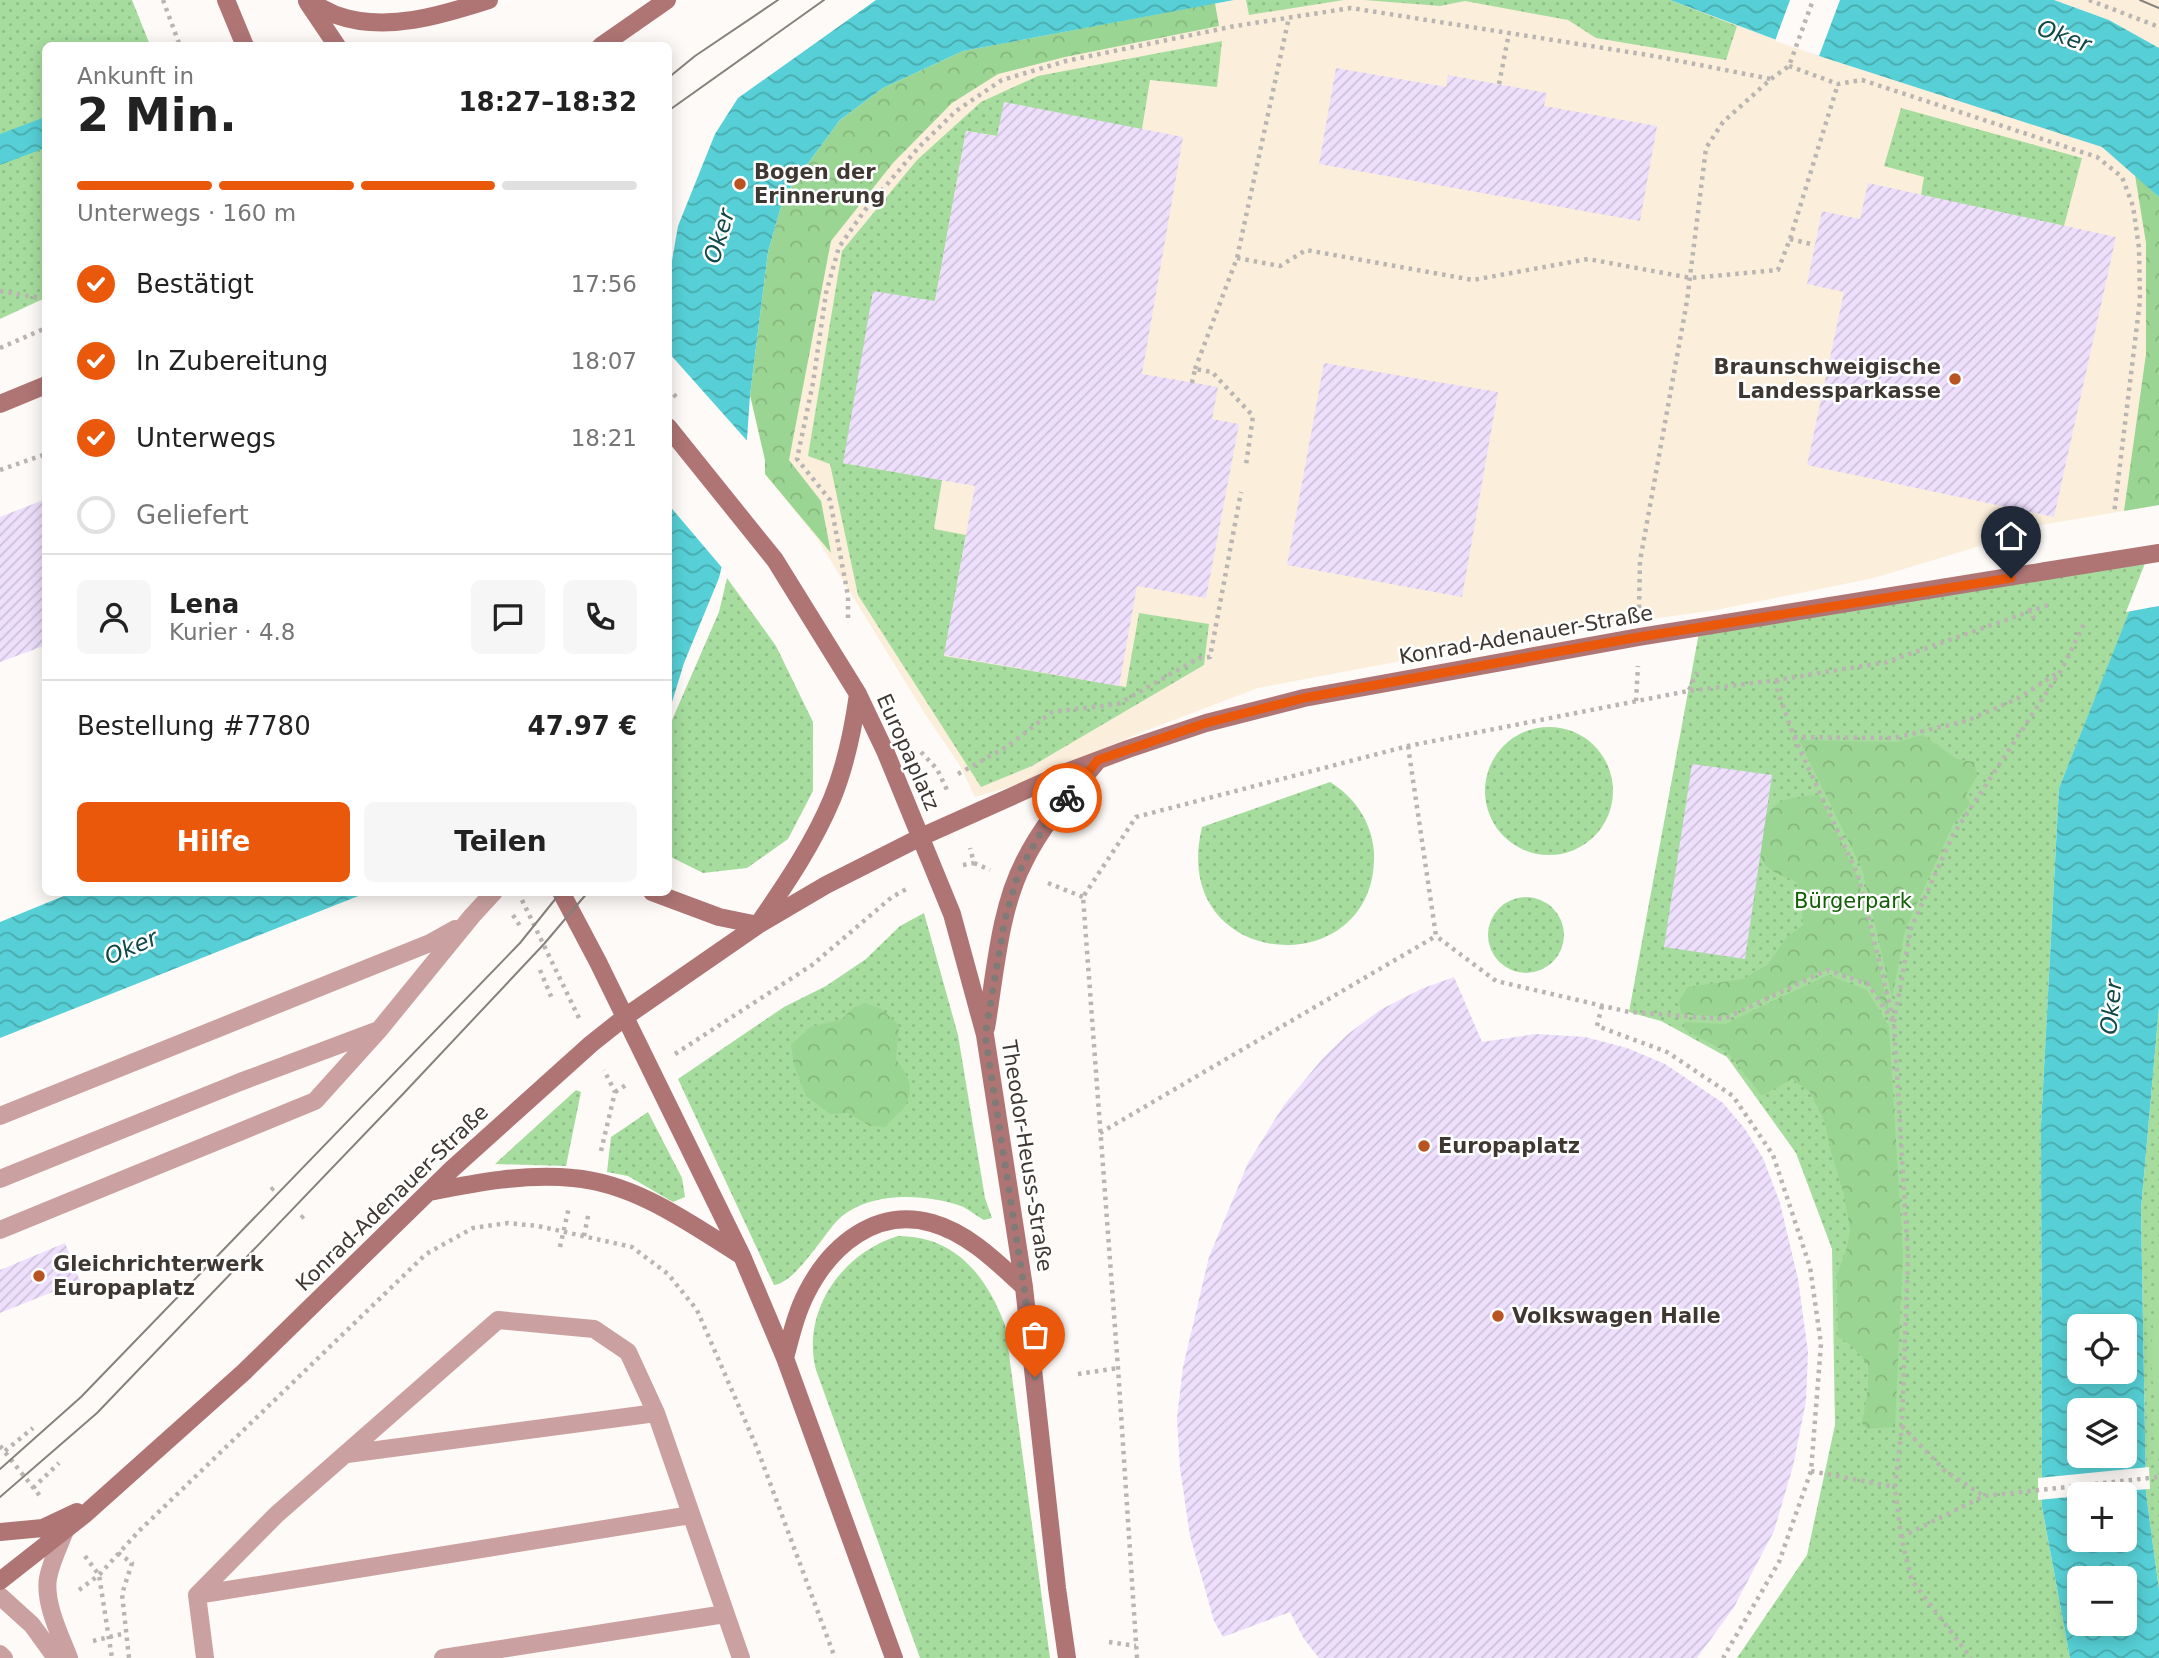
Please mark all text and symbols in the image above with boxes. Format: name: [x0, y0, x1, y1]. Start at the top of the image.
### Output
water label: Oker: [2034, 14, 2096, 58]
text: Ankunft in: [77, 63, 194, 89]
text: 18:27–18:32: [458, 87, 637, 117]
text: 2 Min.: [77, 88, 237, 142]
place label: Bogen der Erinnerung: [754, 160, 885, 208]
marker: Bogen der Erinnerung: [732, 176, 748, 192]
text: Unterwegs · 160 m: [77, 200, 296, 226]
water label: Oker: [699, 204, 740, 266]
icon: check: [77, 265, 115, 303]
text: Bestätigt: [136, 269, 254, 299]
text: 17:56: [571, 271, 637, 297]
icon: check: [77, 342, 115, 380]
text: In Zubereitung: [136, 346, 328, 376]
text: 18:07: [571, 348, 637, 374]
place label: Braunschweigische Landessparkasse: [1713, 355, 1941, 403]
marker: Braunschweigische Landessparkasse: [1947, 371, 1963, 387]
icon: check: [77, 419, 115, 457]
text: Unterwegs: [136, 423, 276, 453]
text: 18:21: [571, 425, 637, 451]
text: Geliefert: [136, 500, 249, 530]
pin: [1981, 506, 2041, 578]
icon: home: [1992, 517, 2030, 555]
button: person: [77, 580, 151, 654]
button: chat: [471, 580, 545, 654]
button: phone: [563, 580, 637, 654]
text: Lena: [169, 589, 239, 619]
street label: Konrad-Adenauer-Straße: [1397, 601, 1655, 669]
text: Kurier · 4.8: [169, 619, 295, 645]
street label: Europaplatz: [872, 690, 944, 814]
text: Bestellung #7780: [77, 711, 311, 741]
text: 47.97 €: [528, 711, 637, 741]
courier: [1032, 763, 1102, 833]
icon: bike: [1048, 779, 1086, 817]
button: Hilfe: [77, 802, 350, 882]
button: Teilen: [364, 802, 637, 882]
park label: Bürgerpark: [1794, 889, 1913, 913]
water label: Oker: [101, 924, 163, 970]
water label: Oker: [2095, 977, 2127, 1036]
street label: Theodor-Heuss-Straße: [997, 1038, 1057, 1273]
street label: Konrad-Adenauer-Straße: [291, 1100, 493, 1296]
place label: Europaplatz: [1438, 1134, 1580, 1158]
marker: Europaplatz: [1416, 1138, 1432, 1154]
place label: Gleichrichterwerk Europaplatz: [53, 1252, 265, 1300]
marker: Gleichrichterwerk Europaplatz: [31, 1268, 47, 1284]
place label: Volkswagen Halle: [1512, 1304, 1721, 1328]
pin: [1005, 1305, 1065, 1377]
marker: Volkswagen Halle: [1490, 1308, 1506, 1324]
map controls: [2067, 1314, 2137, 1636]
button: locate: [2067, 1314, 2137, 1384]
icon: bag: [1016, 1316, 1054, 1354]
button: layers: [2067, 1398, 2137, 1468]
button: +: [2067, 1482, 2137, 1552]
button: −: [2067, 1566, 2137, 1636]

